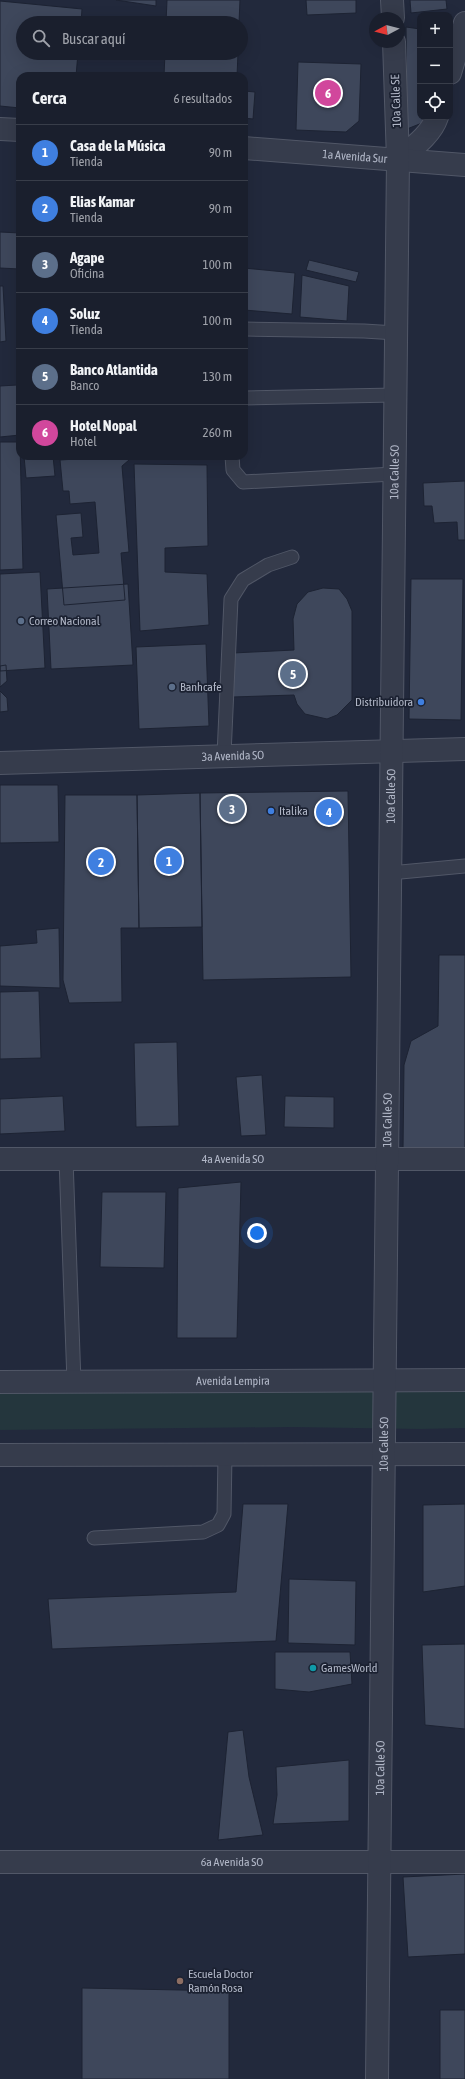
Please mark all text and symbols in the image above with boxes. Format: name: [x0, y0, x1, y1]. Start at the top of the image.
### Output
north arrow: [369, 12, 405, 48]
map controls: [417, 12, 453, 120]
button: +: [417, 12, 453, 48]
search box: [16, 16, 248, 60]
icon: search: [30, 27, 52, 49]
text: Buscar aquí: [62, 30, 125, 47]
button: −: [417, 48, 453, 84]
street label: 10a Calle SE: [388, 74, 404, 128]
pin: 6: [315, 78, 341, 108]
button: locate: [417, 84, 453, 120]
text: Cerca: [32, 88, 67, 108]
text: 6 resultados: [173, 91, 232, 106]
text: Casa de la Música: [70, 137, 166, 154]
text: 1: [42, 145, 48, 160]
text: 90 m: [209, 145, 232, 160]
street label: 1a Avenida Sur: [322, 147, 388, 166]
text: Tienda: [70, 154, 103, 169]
text: Elias Kamar: [70, 193, 134, 210]
text: 2: [42, 201, 48, 216]
text: 90 m: [209, 201, 232, 216]
text: Tienda: [70, 210, 103, 225]
text: Agape: [70, 249, 104, 266]
text: 3: [42, 257, 48, 272]
text: 100 m: [203, 257, 232, 272]
text: Oficina: [70, 266, 104, 281]
text: Soluz: [70, 305, 100, 322]
text: 4: [42, 313, 48, 328]
text: 100 m: [203, 313, 232, 328]
text: Tienda: [70, 322, 103, 337]
text: Banco Atlantida: [70, 361, 158, 378]
text: 5: [42, 369, 48, 384]
text: 130 m: [203, 369, 232, 384]
text: Banco: [70, 378, 99, 393]
text: Hotel Nopal: [70, 417, 137, 434]
text: 6: [42, 425, 48, 440]
text: 260 m: [203, 425, 232, 440]
text: Hotel: [70, 434, 97, 449]
street label: 10a Calle SO: [387, 445, 402, 500]
place label: Correo Nacional: [29, 614, 101, 628]
marker: Correo Nacional: [16, 616, 26, 626]
pin: 5: [280, 659, 306, 689]
place label: Banhcafe: [180, 680, 222, 694]
marker: Banhcafe: [167, 682, 177, 692]
place label: Distribuidora: [355, 695, 413, 709]
marker: Distribuidora: [416, 697, 426, 707]
street label: 3a Avenida SO: [201, 748, 264, 764]
street label: 10a Calle SO: [384, 769, 398, 824]
pin: 3: [219, 794, 245, 824]
pin: 4: [316, 797, 342, 827]
place label: Italika: [279, 804, 308, 818]
marker: Italika: [266, 806, 276, 816]
pin: 1: [156, 846, 182, 876]
pin: 2: [88, 847, 114, 877]
street label: 10a Calle SO: [380, 1093, 395, 1148]
street label: 4a Avenida SO: [202, 1152, 264, 1166]
your location: [247, 1223, 267, 1243]
street label: Avenida Lempira: [196, 1374, 270, 1388]
street label: 10a Calle SO: [377, 1416, 391, 1472]
place label: GamesWorld: [321, 1661, 378, 1675]
marker: GamesWorld: [308, 1663, 318, 1673]
street label: 10a Calle SO: [373, 1740, 388, 1796]
street label: 6a Avenida SO: [201, 1855, 263, 1869]
place label: Escuela Doctor Ramón Rosa: [188, 1967, 253, 1995]
marker: Escuela Doctor Ramón Rosa: [175, 1976, 185, 1986]

